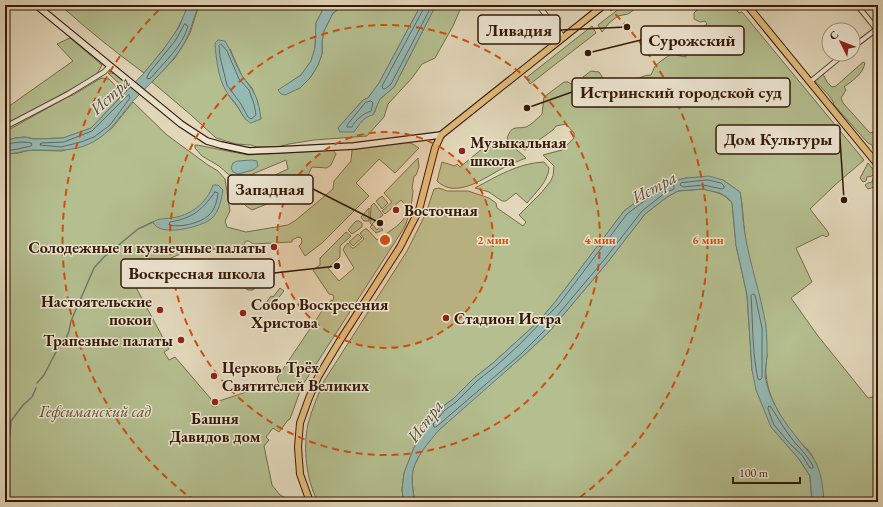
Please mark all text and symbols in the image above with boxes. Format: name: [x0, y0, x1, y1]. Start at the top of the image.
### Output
callout: Ливадия: [478, 15, 560, 44]
text: Ливадия: [486, 19, 552, 41]
north arrow: [821, 22, 861, 62]
callout: Сурожский: [641, 26, 744, 55]
text: С: [826, 27, 842, 43]
text: Сурожский: [648, 29, 736, 51]
water label: Истра: [84, 71, 135, 120]
callout: Истринский городской суд: [572, 78, 790, 107]
text: Истринский городской суд: [580, 81, 782, 103]
callout: Дом Культуры: [716, 125, 840, 154]
text: Дом Культуры: [724, 128, 832, 150]
place label: Музыкальная школа: [470, 132, 567, 171]
marker: Музыкальная школа: [457, 146, 467, 156]
water label: Истра: [627, 166, 680, 208]
callout: Западная: [228, 175, 313, 204]
text: Западная: [235, 178, 305, 200]
place label: Восточная: [404, 200, 478, 221]
marker: Восточная: [391, 205, 401, 215]
text: 2 мин: [477, 232, 509, 248]
text: 4 мин: [584, 232, 616, 248]
text: 6 мин: [692, 232, 724, 248]
centre of rings: [378, 233, 392, 247]
place label: Солодежные и кузнечные палаты: [28, 237, 266, 258]
marker: Солодежные и кузнечные палаты: [269, 242, 279, 252]
callout: Воскресная школа: [121, 259, 274, 288]
text: Воскресная школа: [128, 262, 266, 284]
place label: Настоятельские покои: [41, 291, 153, 330]
place label: Собор Воскресения Христова: [250, 294, 389, 333]
marker: Настоятельские покои: [155, 305, 165, 315]
marker: Собор Воскресения Христова: [238, 308, 248, 318]
place label: Стадион Истра: [454, 308, 562, 329]
marker: Стадион Истра: [441, 313, 451, 323]
place label: Трапезные палаты: [43, 330, 173, 351]
marker: Трапезные палаты: [176, 335, 186, 345]
place label: Церковь Трёх Святителей Великих: [222, 357, 369, 396]
marker: Церковь Трёх Святителей Великих: [209, 371, 219, 381]
water label: Истра: [401, 395, 448, 447]
marker: Башня Давидов дом: [210, 397, 220, 407]
park label: Гефсиманский сад: [38, 401, 152, 422]
place label: Башня Давидов дом: [170, 408, 261, 447]
scale bar: [733, 459, 800, 485]
text: 100 m: [739, 465, 769, 481]

